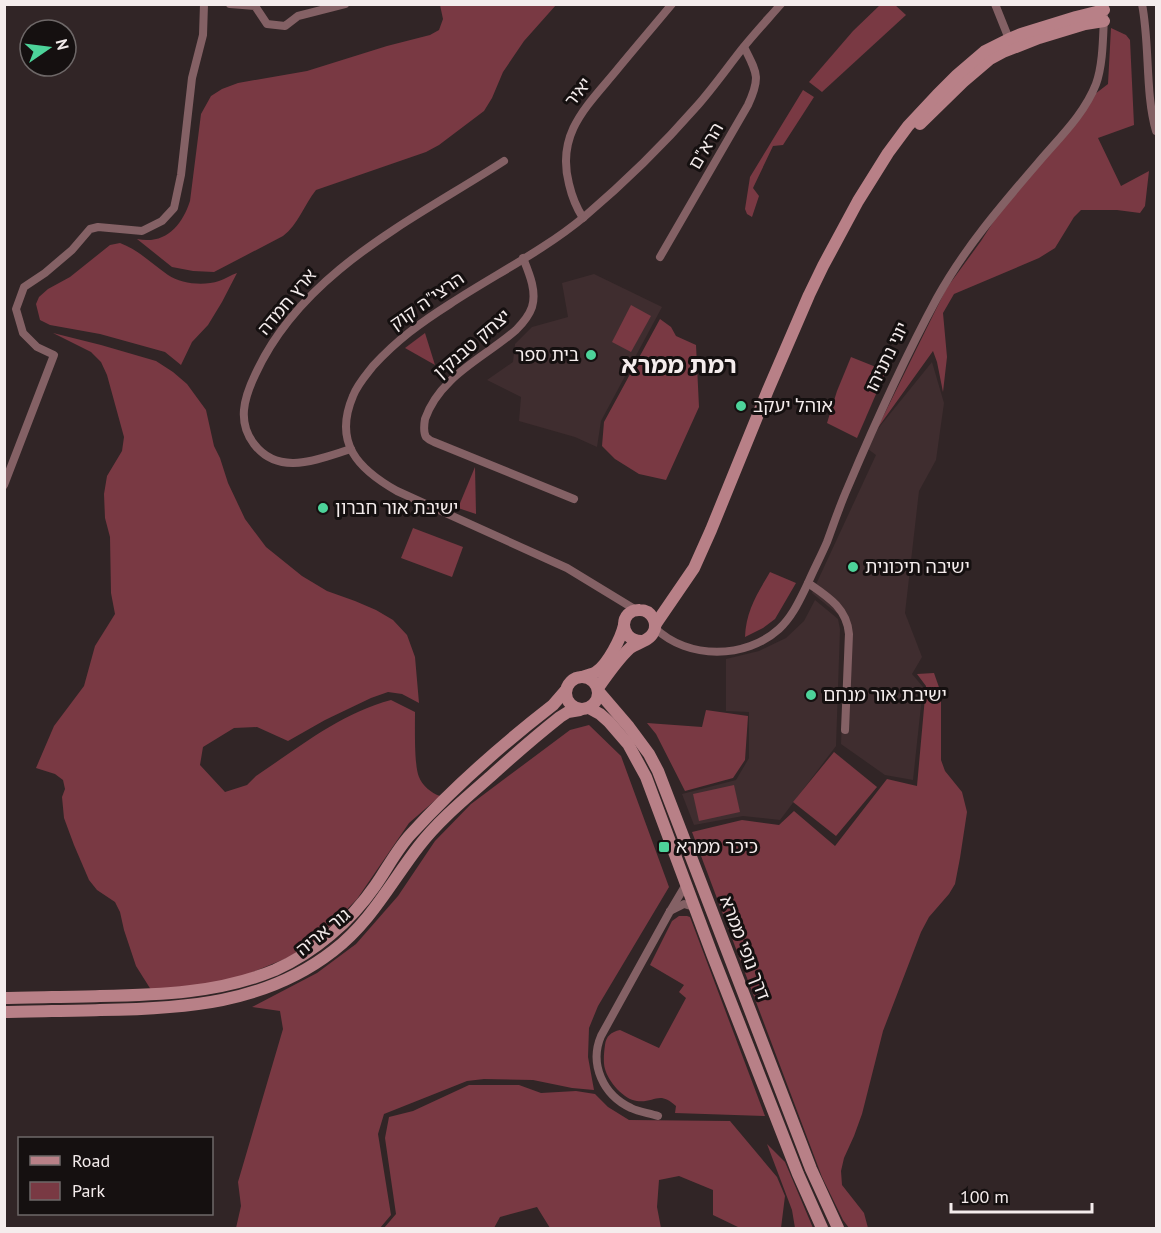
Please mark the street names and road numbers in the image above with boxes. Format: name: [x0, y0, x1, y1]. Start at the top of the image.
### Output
street label: יאיר: [559, 73, 596, 111]
street label: הרא"ם: [683, 118, 728, 173]
street label: ארץ חמדה: [252, 264, 321, 340]
street label: הרצי"ה קוק: [385, 267, 468, 335]
street label: יצחק טבנקין: [429, 304, 515, 383]
street label: יוני נתניהו: [860, 318, 913, 395]
street label: דרך נופי ממרא: [715, 892, 776, 1003]
street label: גור אריה: [291, 903, 355, 960]

